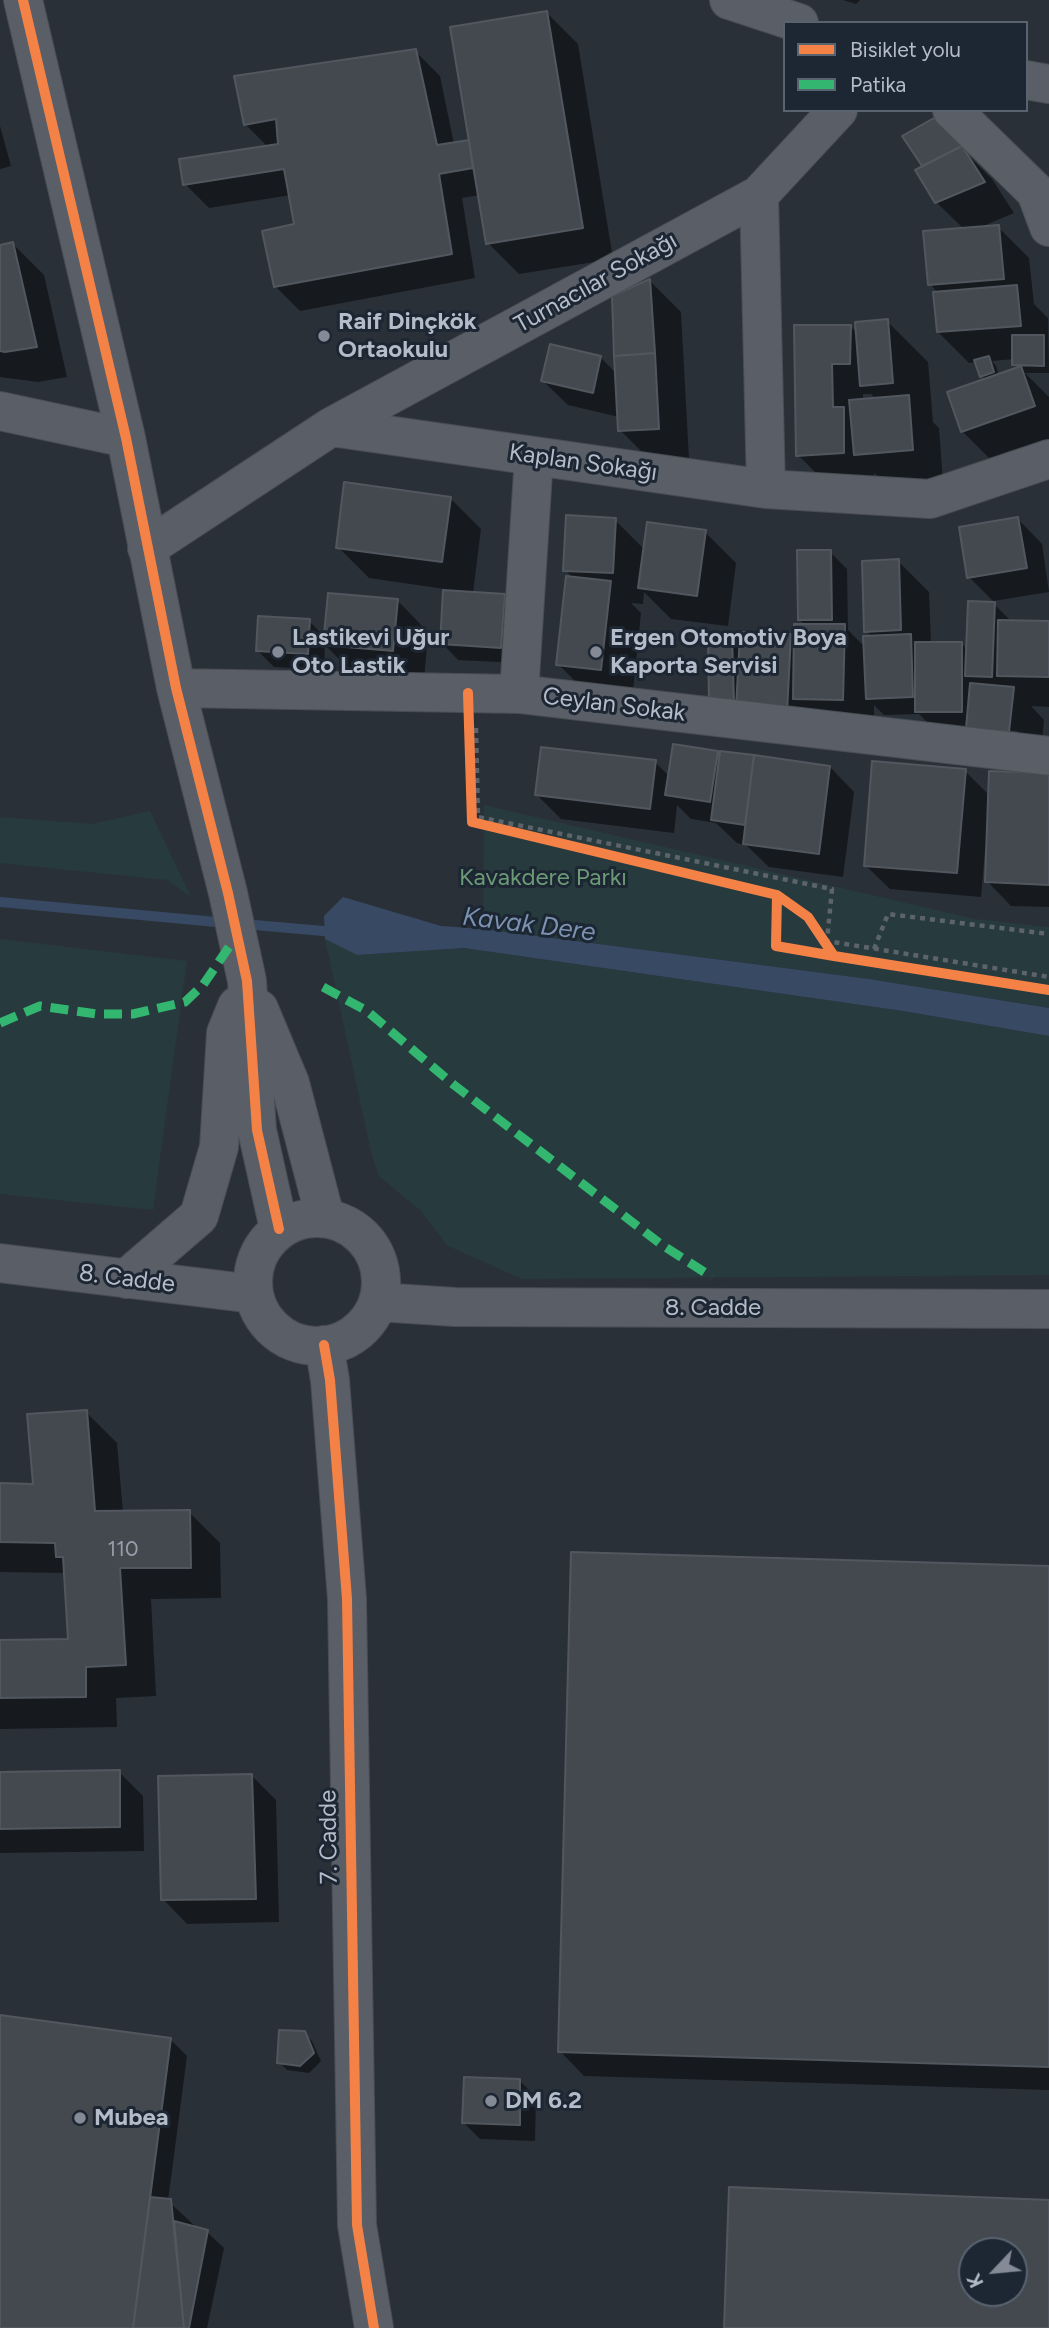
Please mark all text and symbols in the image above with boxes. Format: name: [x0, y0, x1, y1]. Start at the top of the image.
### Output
legend: [783, 21, 1028, 112]
text: Bisiklet yolu: [850, 37, 961, 62]
text: Patika: [850, 72, 906, 97]
street label: Turnacılar Sokağı: [510, 226, 682, 340]
place label: Raif Dinçkök Ortaokulu: [338, 308, 477, 364]
marker: Raif Dinçkök Ortaokulu: [316, 328, 332, 344]
street label: Kaplan Sokağı: [507, 438, 659, 488]
place label: Lastikevi Uğur Oto Lastik: [292, 624, 449, 680]
place label: Ergen Otomotiv Boya Kaporta Servisi: [610, 624, 847, 680]
marker: Lastikevi Uğur Oto Lastik: [270, 644, 286, 660]
marker: Ergen Otomotiv Boya Kaporta Servisi: [588, 644, 604, 660]
street label: Ceylan Sokak: [541, 682, 687, 728]
park label: Kavakdere Parkı: [459, 864, 627, 892]
water label: Kavak Dere: [461, 901, 597, 949]
street label: 8. Cadde: [77, 1259, 177, 1299]
street label: 8. Cadde: [665, 1294, 761, 1322]
house number: 110: [108, 1537, 138, 1563]
street label: 7. Cadde: [314, 1789, 344, 1885]
place label: DM 6.2: [505, 2087, 582, 2115]
marker: DM 6.2: [483, 2093, 499, 2109]
place label: Mubea: [94, 2104, 169, 2132]
marker: Mubea: [72, 2110, 88, 2126]
north arrow: [958, 2237, 1028, 2307]
text: K: [962, 2270, 989, 2291]

